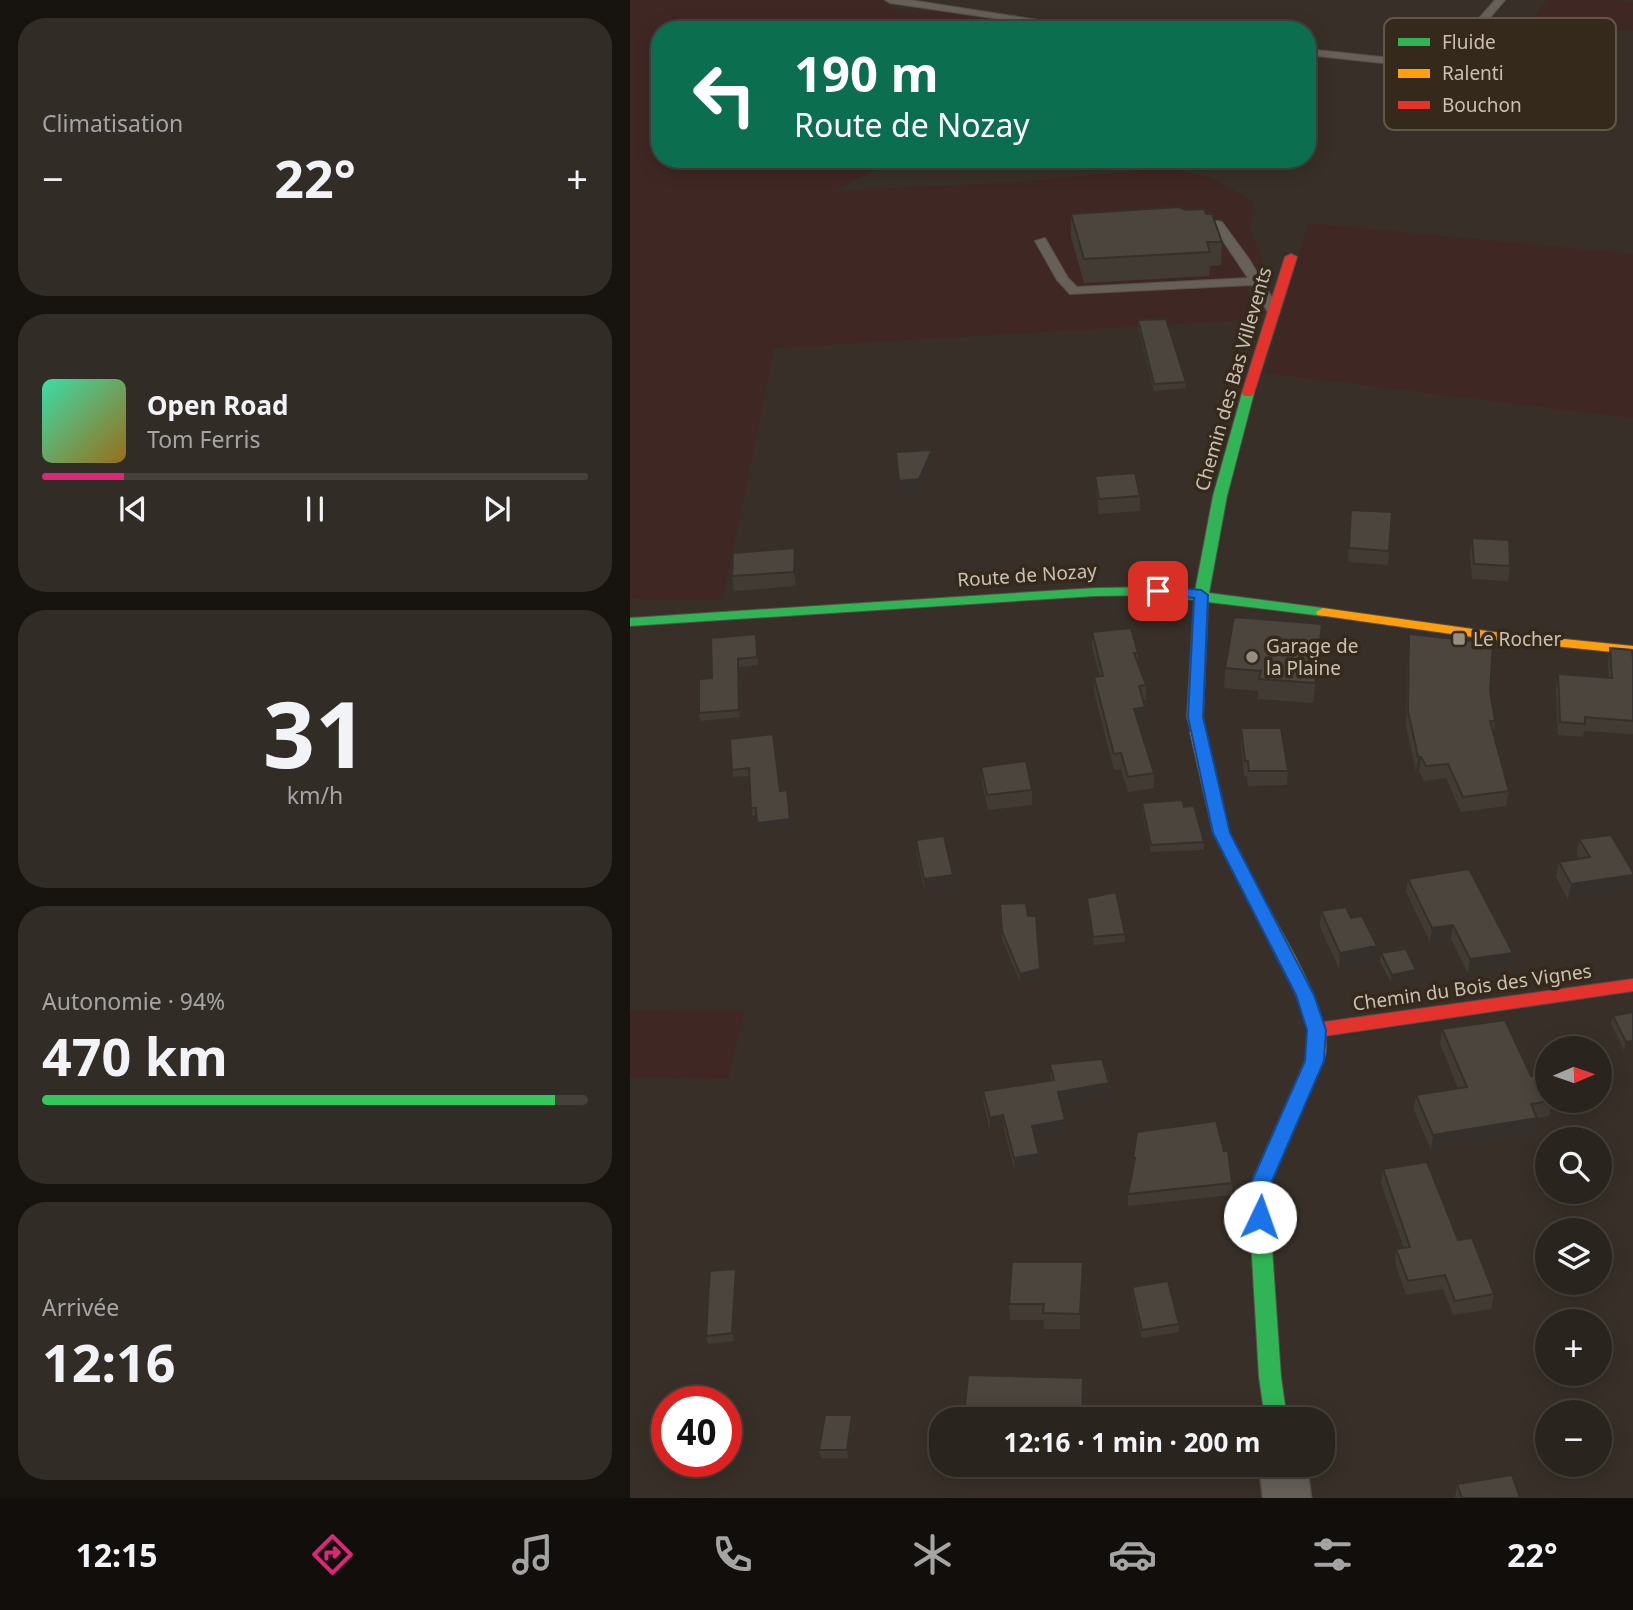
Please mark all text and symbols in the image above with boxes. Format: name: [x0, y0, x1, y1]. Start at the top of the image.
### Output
legend: [1384, 18, 1616, 130]
text: Fluide: [1442, 29, 1496, 55]
text: 190 m: [794, 40, 939, 106]
icon: left: [679, 49, 770, 140]
text: Ralenti: [1442, 60, 1504, 86]
text: Bouchon: [1442, 92, 1522, 118]
text: Route de Nozay: [794, 103, 1030, 146]
text: Climatisation: [42, 107, 183, 139]
text: 22°: [274, 142, 356, 213]
text: −: [42, 152, 64, 204]
text: +: [566, 152, 588, 204]
street label: Chemin des Bas Villevents: [1189, 264, 1277, 494]
text: Open Road: [147, 387, 289, 423]
text: Tom Ferris: [147, 423, 260, 455]
icon: previous: [114, 490, 152, 528]
icon: pause: [296, 490, 334, 528]
icon: next: [478, 490, 516, 528]
street label: Route de Nozay: [956, 557, 1098, 593]
pin: [1128, 561, 1188, 621]
icon: arrive: [1139, 572, 1177, 610]
place label: Le Rocher: [1473, 626, 1562, 652]
marker: Le Rocher: [1451, 631, 1467, 647]
place label: Garage de la Plaine: [1266, 633, 1358, 681]
marker: Garage de la Plaine: [1244, 649, 1260, 665]
text: 31: [263, 671, 367, 795]
text: km/h: [287, 779, 343, 811]
street label: Chemin du Bois des Vignes: [1351, 957, 1593, 1017]
text: Autonomie · 94%: [42, 985, 225, 1017]
text: 470 km: [42, 1020, 228, 1091]
north arrow: [1535, 1036, 1612, 1113]
map controls: [1535, 1036, 1612, 1477]
button: search: [1535, 1127, 1612, 1204]
position arrow: [1223, 1180, 1297, 1254]
button: layers: [1535, 1218, 1612, 1295]
text: Arrivée: [42, 1291, 119, 1323]
button: +: [1535, 1309, 1612, 1386]
text: 12:16: [42, 1326, 176, 1397]
speed limit sign: 40: [651, 1386, 742, 1477]
button: −: [1535, 1400, 1612, 1477]
text: 12:16 · 1 min · 200 m: [1004, 1424, 1260, 1460]
icon: directions: [308, 1530, 357, 1579]
icon: music: [508, 1530, 557, 1579]
icon: phone: [708, 1530, 757, 1579]
icon: climate: [908, 1530, 957, 1579]
icon: car: [1108, 1530, 1157, 1579]
icon: filters: [1308, 1530, 1357, 1579]
text: 12:15: [75, 1533, 158, 1576]
text: 22°: [1507, 1533, 1558, 1576]

